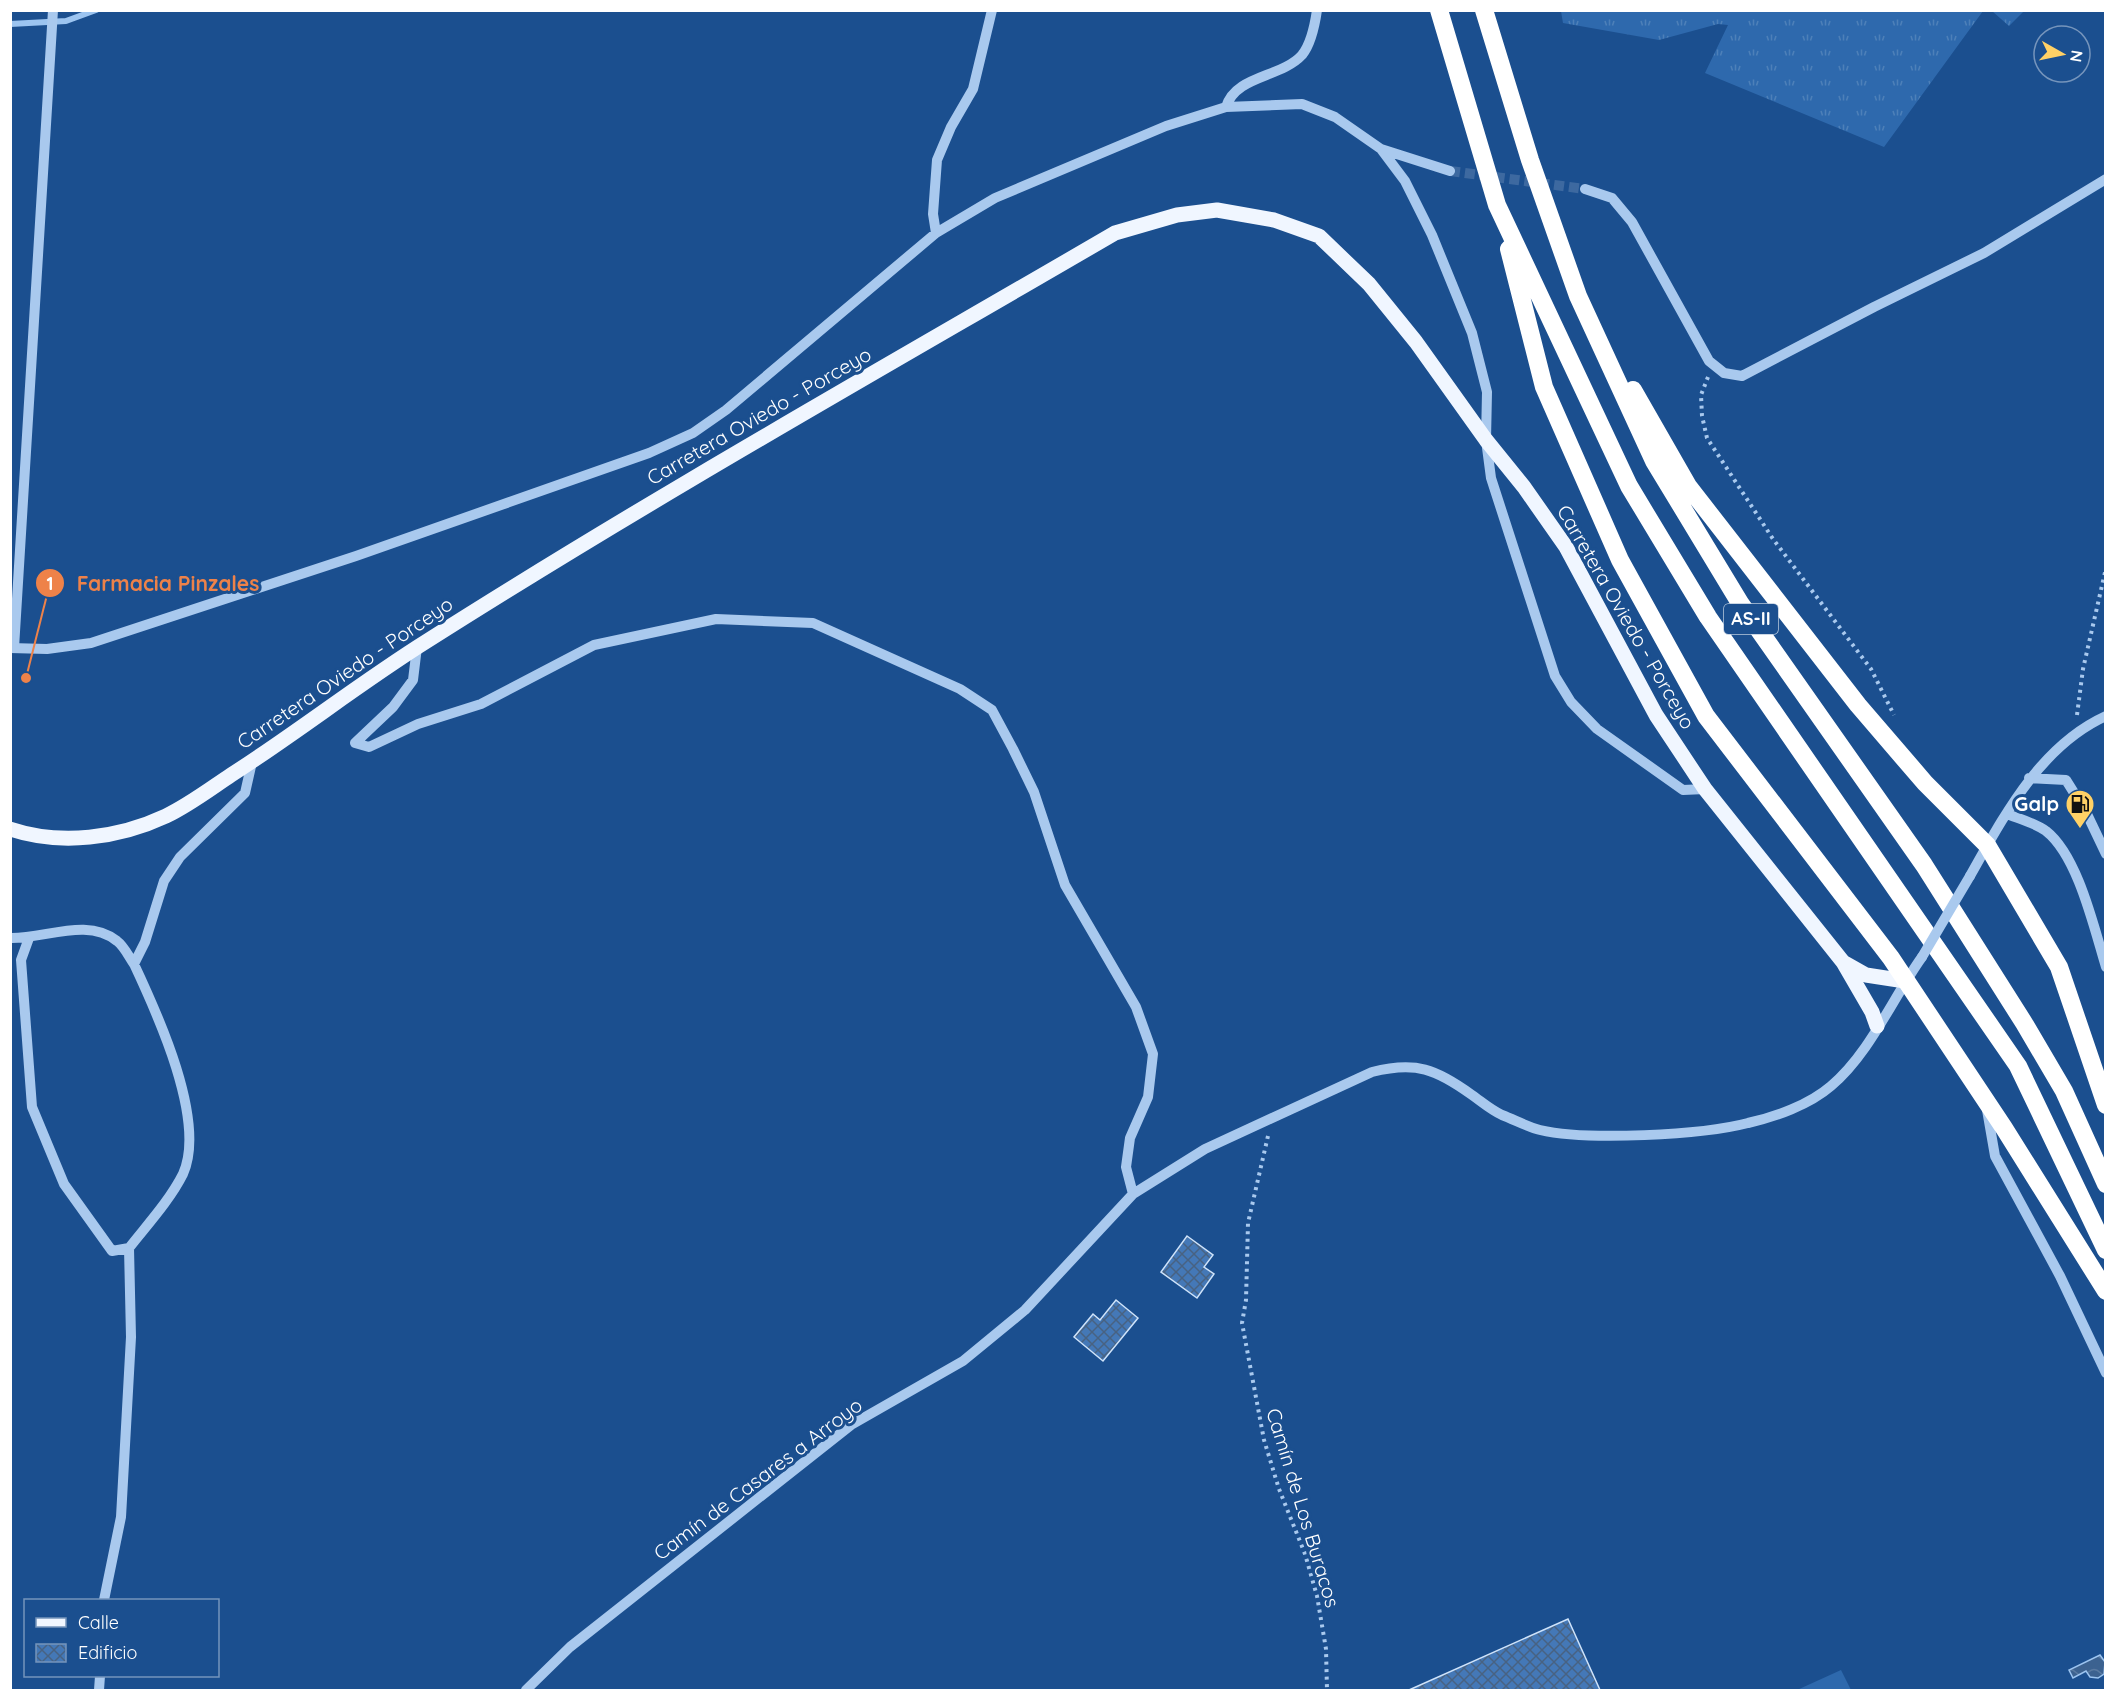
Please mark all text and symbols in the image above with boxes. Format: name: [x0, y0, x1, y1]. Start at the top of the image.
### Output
north arrow: [2032, 24, 2092, 84]
text: N: [2066, 49, 2088, 64]
street label: Carretera Oviedo - Porceyo: [642, 341, 875, 490]
street label: Carretera Oviedo - Porceyo: [1552, 500, 1701, 733]
callout: Farmacia Pinzales: [35, 564, 271, 603]
text: Farmacia Pinzales: [77, 570, 259, 596]
text: 1: [46, 572, 54, 595]
street label: Carretera Oviedo - Porceyo: [232, 591, 457, 754]
road number: AS-II: [1724, 604, 1778, 634]
fuel station icon: Galp: [2064, 788, 2096, 830]
place label: Galp: [2014, 791, 2059, 816]
street label: Camín de Casares a Arroyo: [648, 1392, 867, 1565]
street label: Camín de Los Buracos: [1261, 1405, 1346, 1610]
legend: [24, 1599, 219, 1677]
text: Calle: [78, 1611, 119, 1634]
text: Edificio: [78, 1641, 137, 1664]

